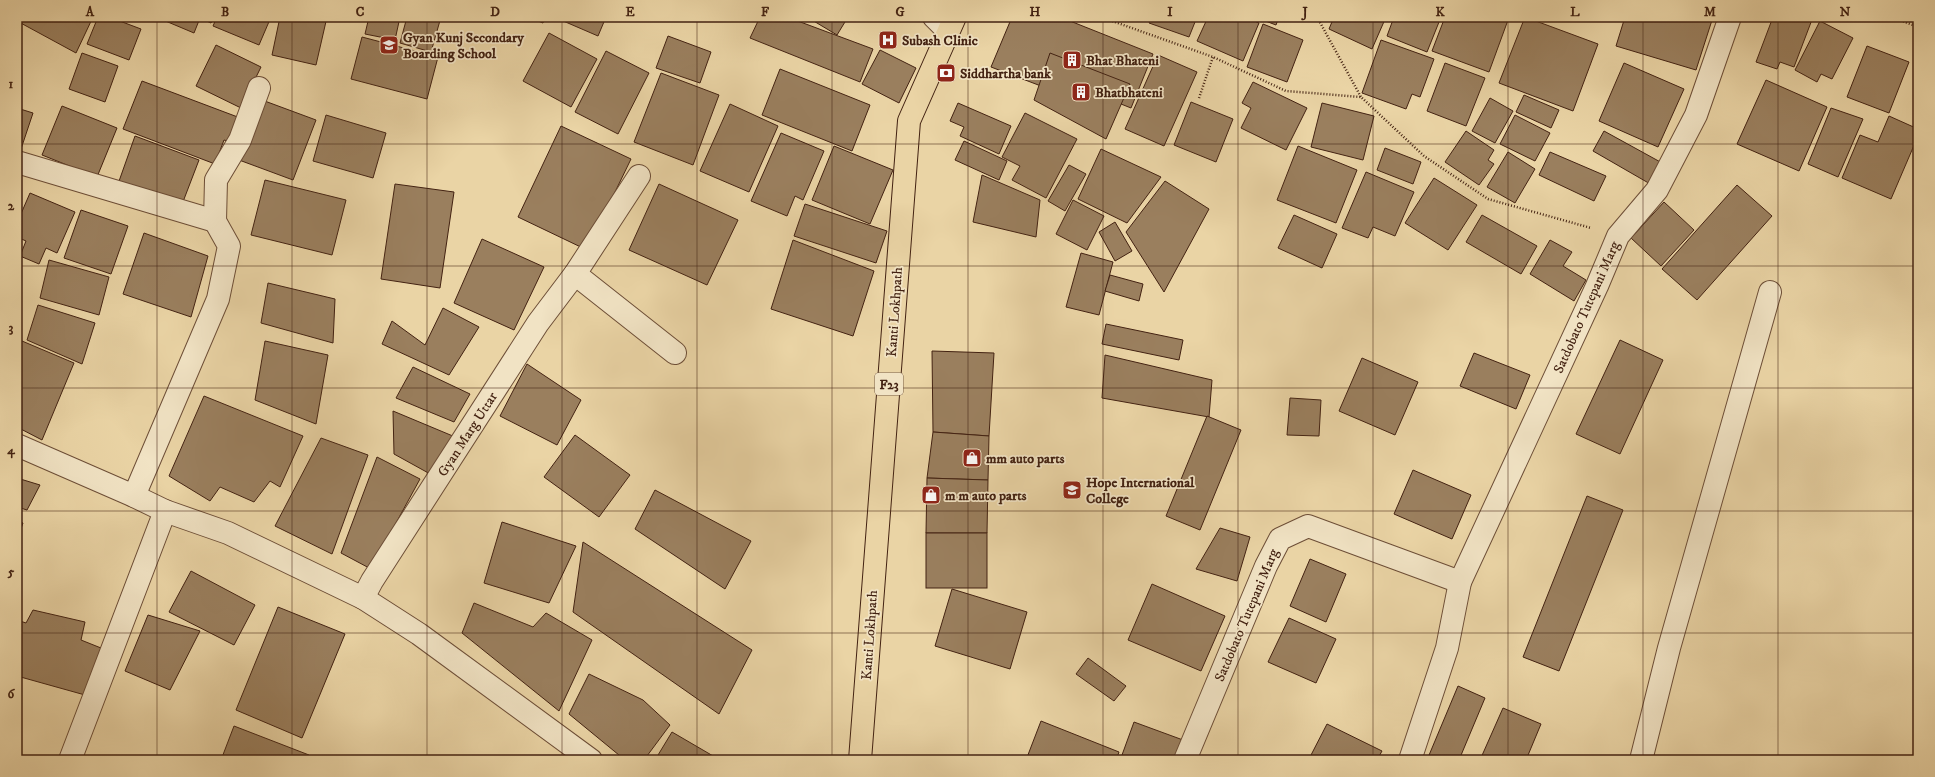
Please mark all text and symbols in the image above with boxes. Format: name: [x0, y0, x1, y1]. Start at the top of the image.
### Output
text: A: [85, 4, 95, 20]
text: B: [221, 4, 229, 20]
text: C: [356, 4, 365, 20]
text: D: [490, 4, 500, 20]
text: E: [625, 4, 635, 20]
text: F: [761, 4, 770, 20]
text: G: [895, 4, 905, 20]
text: H: [1030, 4, 1041, 20]
text: I: [1167, 4, 1173, 20]
text: J: [1300, 4, 1308, 21]
text: K: [1435, 4, 1445, 20]
text: L: [1570, 4, 1580, 20]
text: M: [1704, 4, 1716, 20]
text: N: [1840, 4, 1851, 20]
place label: Gyan Kunj Secondary Boarding School: [403, 29, 524, 63]
hospital icon: Subash Clinic: [877, 29, 899, 51]
place label: Subash Clinic: [902, 32, 978, 50]
school or university icon: Gyan Kunj Secondary Boarding School: [378, 34, 400, 56]
building icon: Bhat Bhateni: [1061, 49, 1083, 71]
place label: Bhat Bhateni: [1086, 52, 1159, 70]
bank icon: Siddhartha bank: [935, 62, 957, 84]
place label: Siddhartha bank: [960, 65, 1052, 83]
text: 1: [9, 76, 14, 92]
building icon: Bhatbhateni: [1070, 81, 1092, 103]
place label: Bhatbhateni: [1095, 84, 1163, 102]
text: 2: [8, 198, 15, 214]
street label: Satdobato Tutepani Marg: [1550, 238, 1624, 376]
street label: Kanti Lokhpath: [883, 266, 907, 358]
text: 3: [9, 320, 14, 336]
road number: F23: [875, 373, 903, 395]
street label: Gyan Marg Uttar: [434, 388, 502, 480]
text: 4: [6, 442, 15, 459]
shop icon: mm auto parts: [961, 447, 983, 469]
place label: mm auto parts: [986, 450, 1065, 468]
place label: Hope International College: [1086, 474, 1195, 508]
school or university icon: Hope International College: [1061, 479, 1083, 501]
shop icon: m m auto parts: [920, 484, 942, 506]
place label: m m auto parts: [945, 487, 1027, 505]
street label: Satdobato Tutepani Marg: [1211, 546, 1283, 685]
text: 5: [7, 564, 15, 580]
street label: Kanti Lokhpath: [858, 589, 882, 681]
text: 6: [8, 686, 16, 702]

